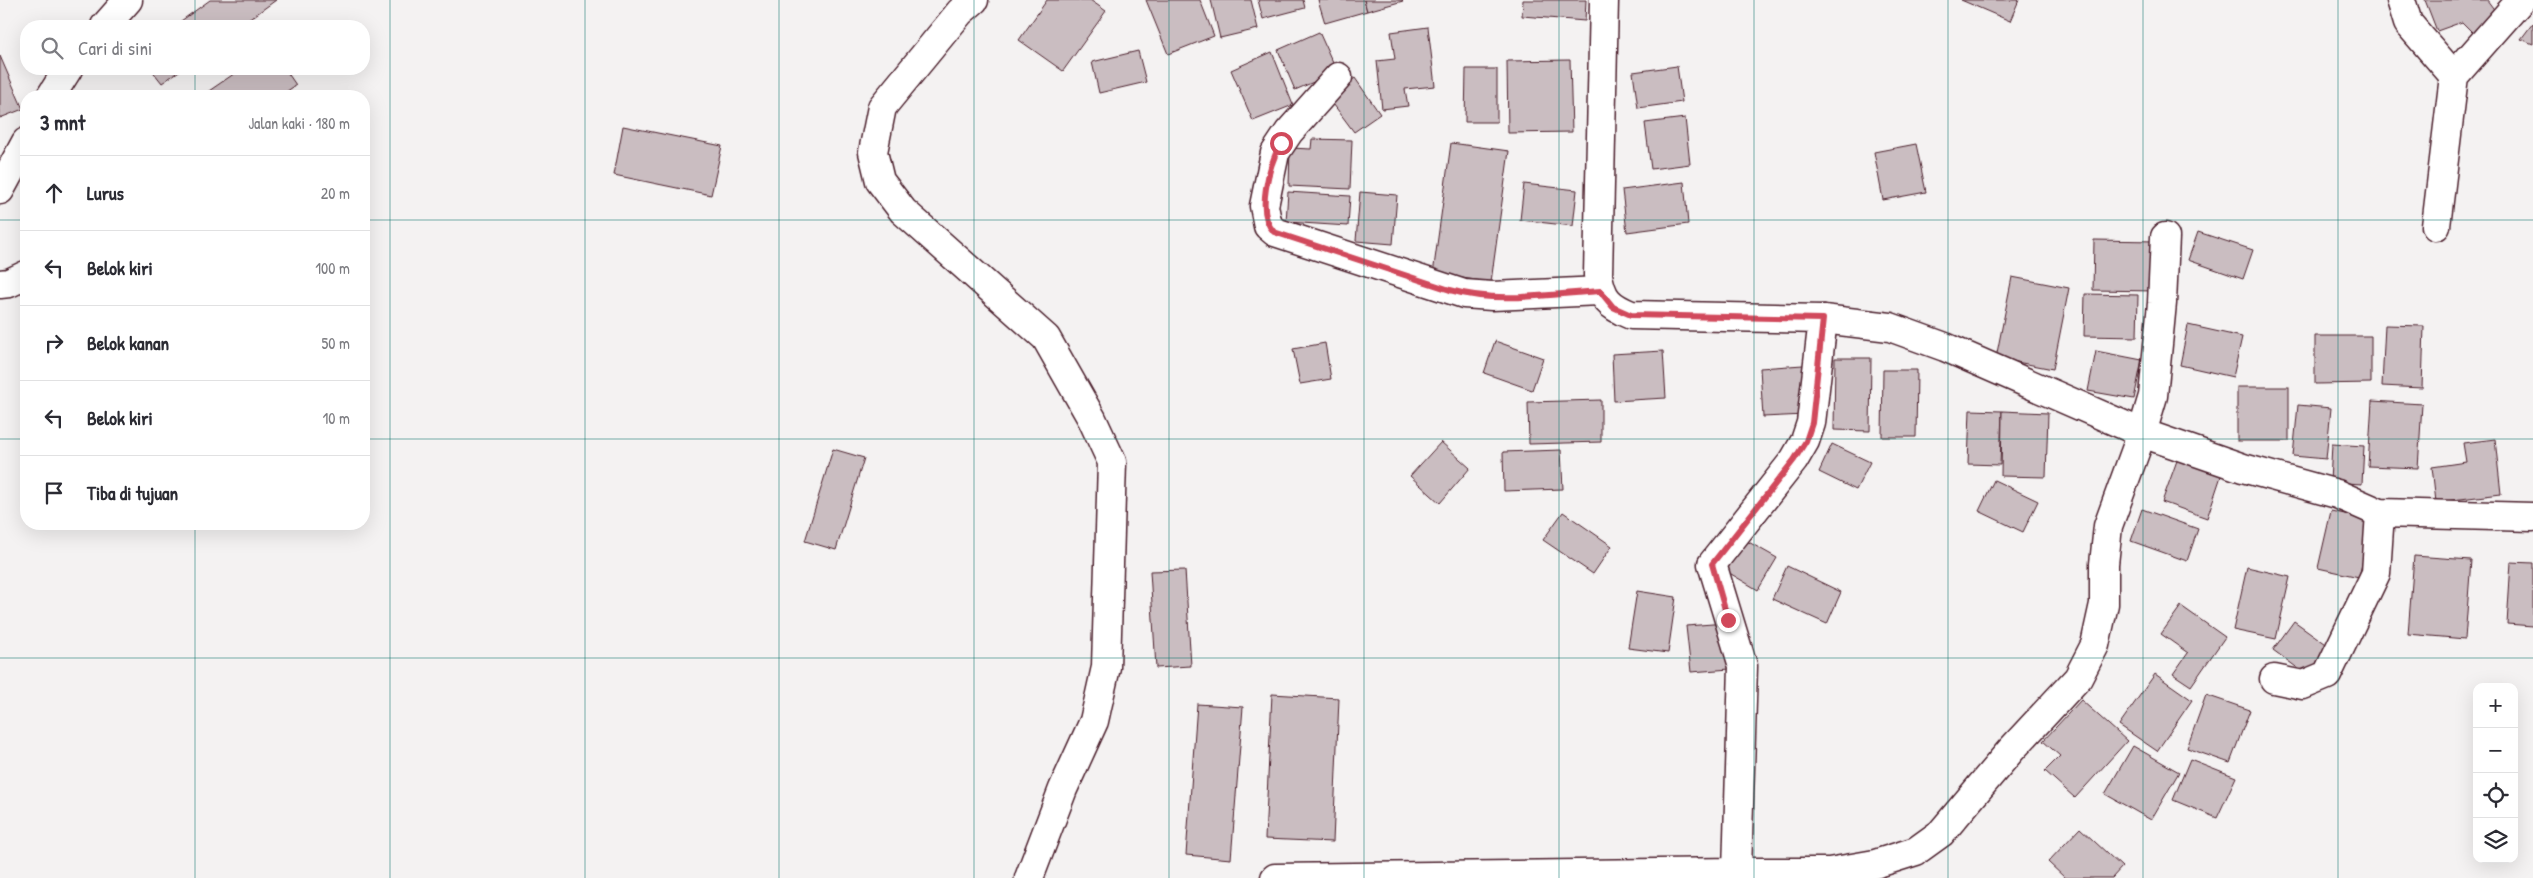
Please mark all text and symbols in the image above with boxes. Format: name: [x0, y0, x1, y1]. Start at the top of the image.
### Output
search box: [20, 20, 370, 75]
icon: search: [38, 34, 66, 62]
text: Cari di sini: [78, 35, 152, 61]
text: 3 mnt: [40, 108, 85, 137]
text: Jalan kaki · 180 m: [248, 112, 350, 134]
route start: [1270, 132, 1293, 155]
icon: ahead: [40, 179, 68, 207]
text: Lurus: [87, 180, 124, 206]
text: 20 m: [321, 182, 350, 204]
icon: left: [40, 254, 68, 282]
text: Belok kiri: [87, 255, 153, 281]
text: 100 m: [315, 257, 350, 279]
icon: right: [40, 329, 68, 357]
text: Belok kanan: [87, 330, 169, 356]
text: 50 m: [322, 332, 350, 354]
icon: left: [40, 404, 68, 432]
text: Belok kiri: [87, 405, 153, 431]
text: 10 m: [322, 407, 350, 429]
icon: arrive: [40, 479, 68, 507]
text: Tiba di tujuan: [87, 480, 178, 506]
route end: [1717, 609, 1740, 632]
map controls: [2473, 683, 2518, 863]
button: +: [2473, 683, 2518, 728]
button: −: [2473, 728, 2518, 773]
button: locate: [2473, 773, 2518, 818]
button: layers: [2473, 818, 2518, 863]

